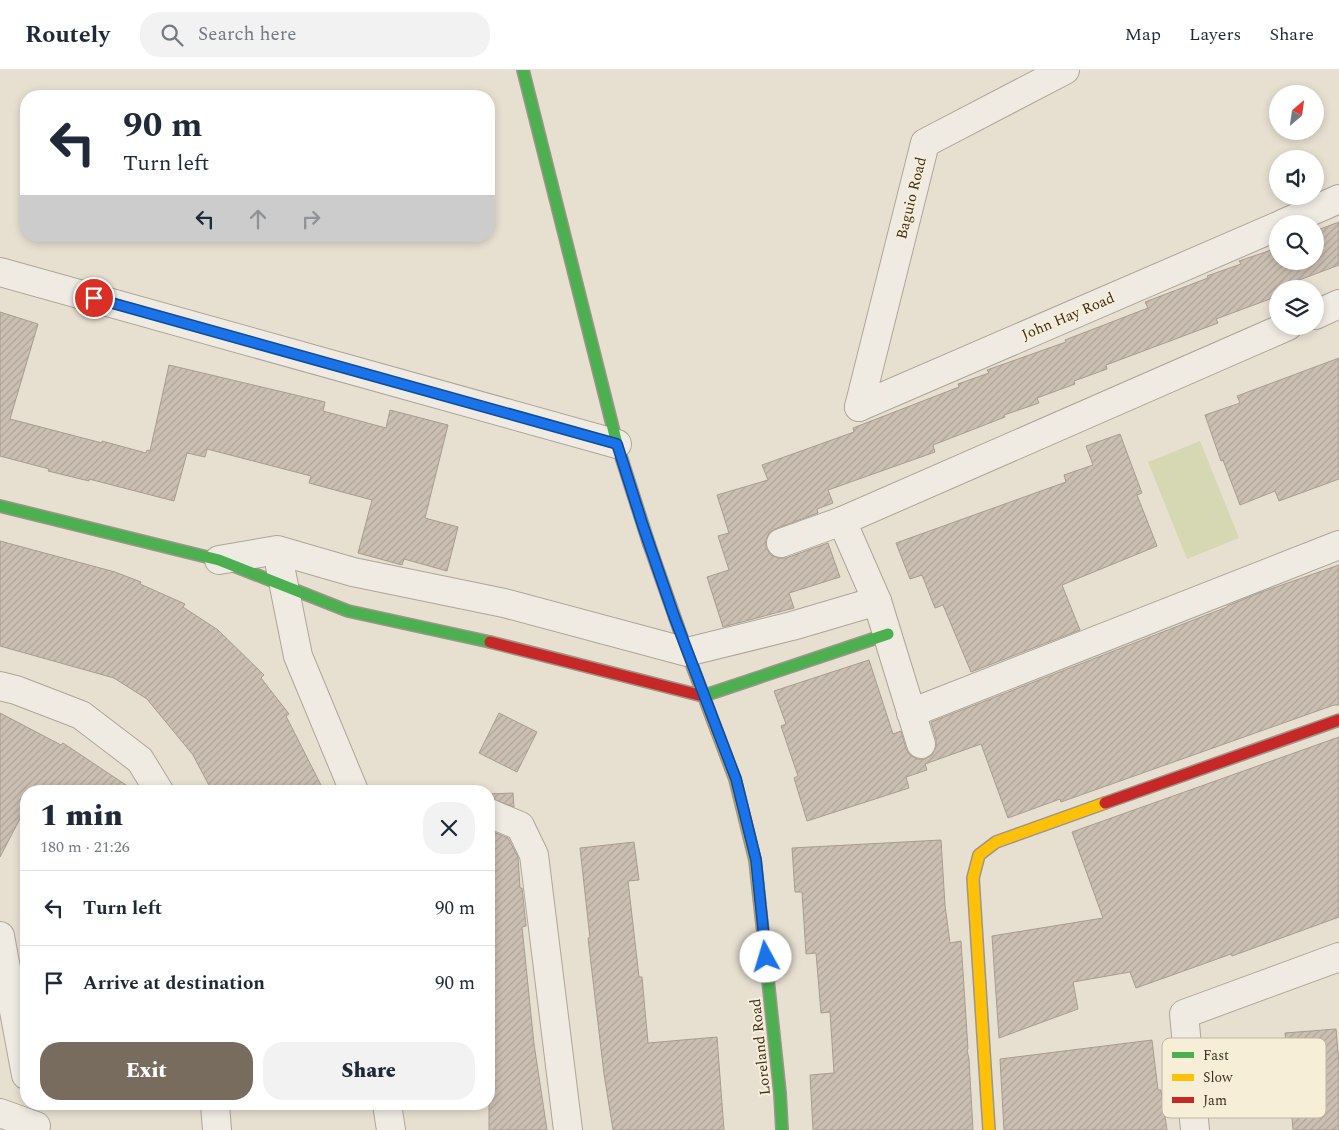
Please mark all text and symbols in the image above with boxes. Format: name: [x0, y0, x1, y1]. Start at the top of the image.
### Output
search box: [140, 12, 490, 57]
text: Routely: [25, 17, 110, 53]
text: Search here: [198, 20, 296, 49]
icon: search: [158, 21, 186, 49]
text: Map: [1125, 21, 1161, 48]
text: Layers: [1189, 21, 1241, 48]
text: Share: [1269, 21, 1314, 48]
north arrow: [1269, 85, 1324, 140]
map controls: [1269, 85, 1324, 335]
text: 90 m: [123, 99, 203, 152]
icon: left: [40, 110, 105, 175]
text: Turn left: [123, 147, 209, 180]
button: sound: [1269, 150, 1324, 205]
street label: Baguio Road: [890, 155, 933, 242]
icon: left: [191, 205, 219, 233]
icon: ahead: [244, 205, 272, 233]
icon: right: [297, 205, 325, 233]
button: search: [1269, 215, 1324, 270]
pin: [73, 277, 115, 319]
button: layers: [1269, 280, 1324, 335]
icon: arrive: [80, 284, 108, 312]
street label: John Hay Road: [1018, 287, 1118, 346]
text: 1 min: [40, 793, 123, 839]
button: close: [423, 802, 475, 854]
text: 180 m · 21:26: [40, 835, 130, 859]
icon: left: [40, 894, 68, 922]
text: Turn left: [83, 894, 162, 923]
text: 90 m: [435, 894, 475, 923]
position arrow: [739, 930, 791, 982]
icon: arrive: [40, 969, 68, 997]
text: Arrive at destination: [83, 969, 265, 998]
text: 90 m: [435, 969, 475, 998]
street label: Loreland Road: [744, 997, 777, 1096]
legend: [1162, 1038, 1326, 1118]
button: Exit: [40, 1042, 253, 1100]
button: Share: [263, 1042, 475, 1100]
text: Fast: [1203, 1045, 1229, 1066]
text: Slow: [1203, 1067, 1233, 1088]
text: Jam: [1203, 1090, 1227, 1111]

